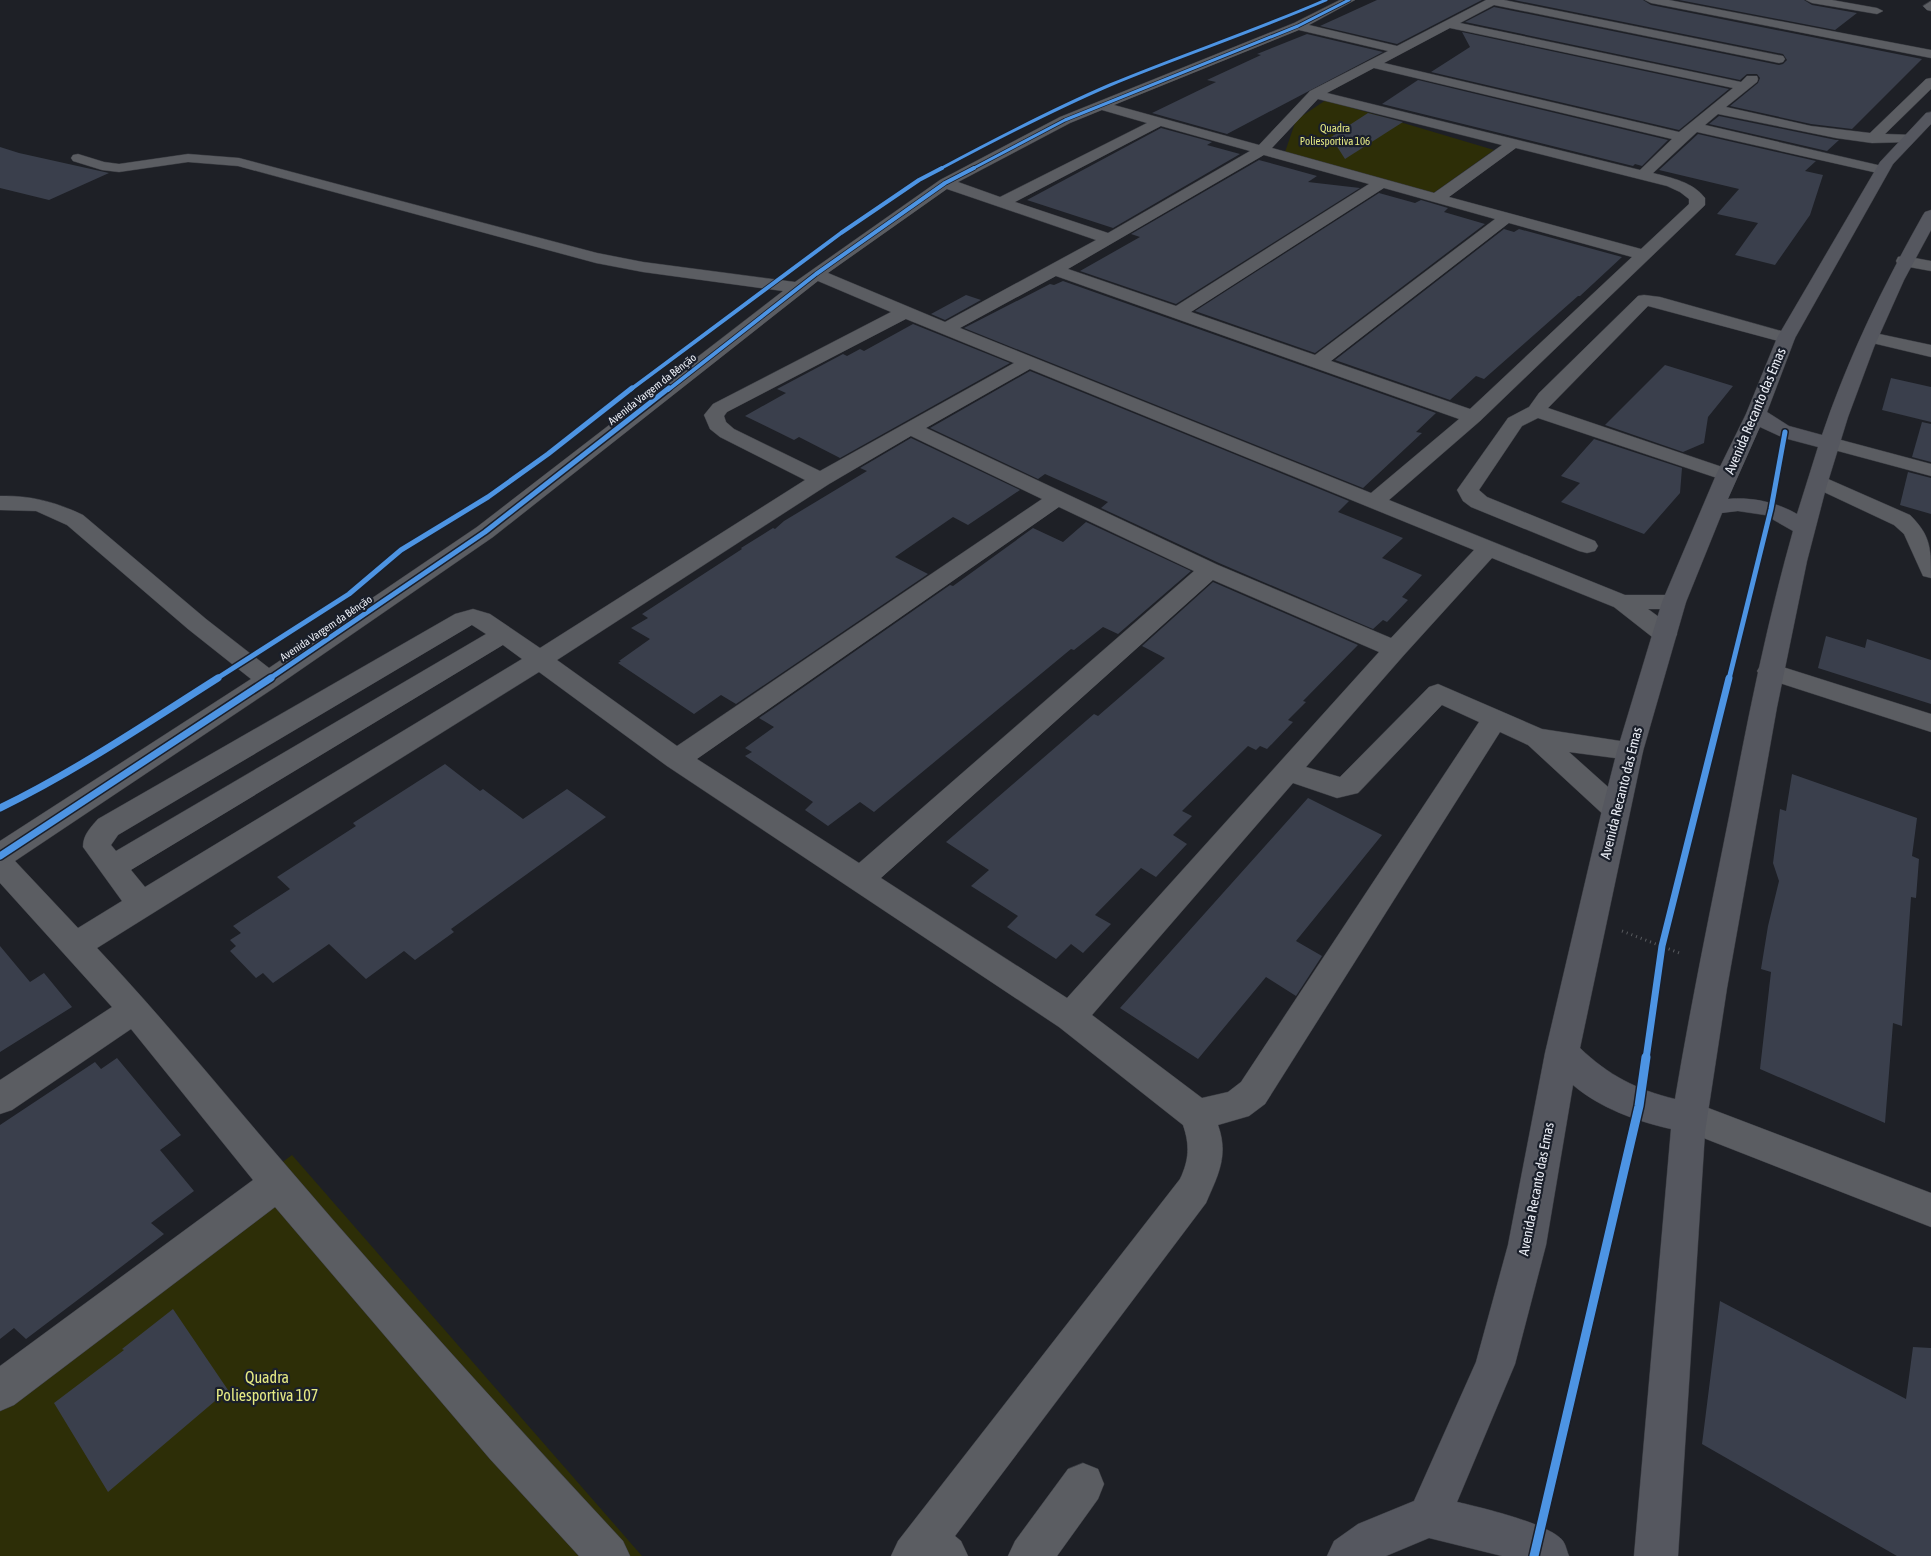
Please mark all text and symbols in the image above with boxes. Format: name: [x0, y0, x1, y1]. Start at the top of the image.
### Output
park label: Quadra Poliesportiva 106: [1300, 122, 1370, 147]
street label: Avenida Recanto das Emas: [1721, 345, 1789, 477]
street label: Avenida Vargem da Bênção: [606, 351, 698, 427]
street label: Avenida Vargem da Bênção: [278, 593, 374, 663]
street label: Avenida Recanto das Emas: [1597, 725, 1645, 861]
street label: Avenida Recanto das Emas: [1515, 1121, 1557, 1257]
park label: Quadra Poliesportiva 107: [216, 1368, 318, 1405]

